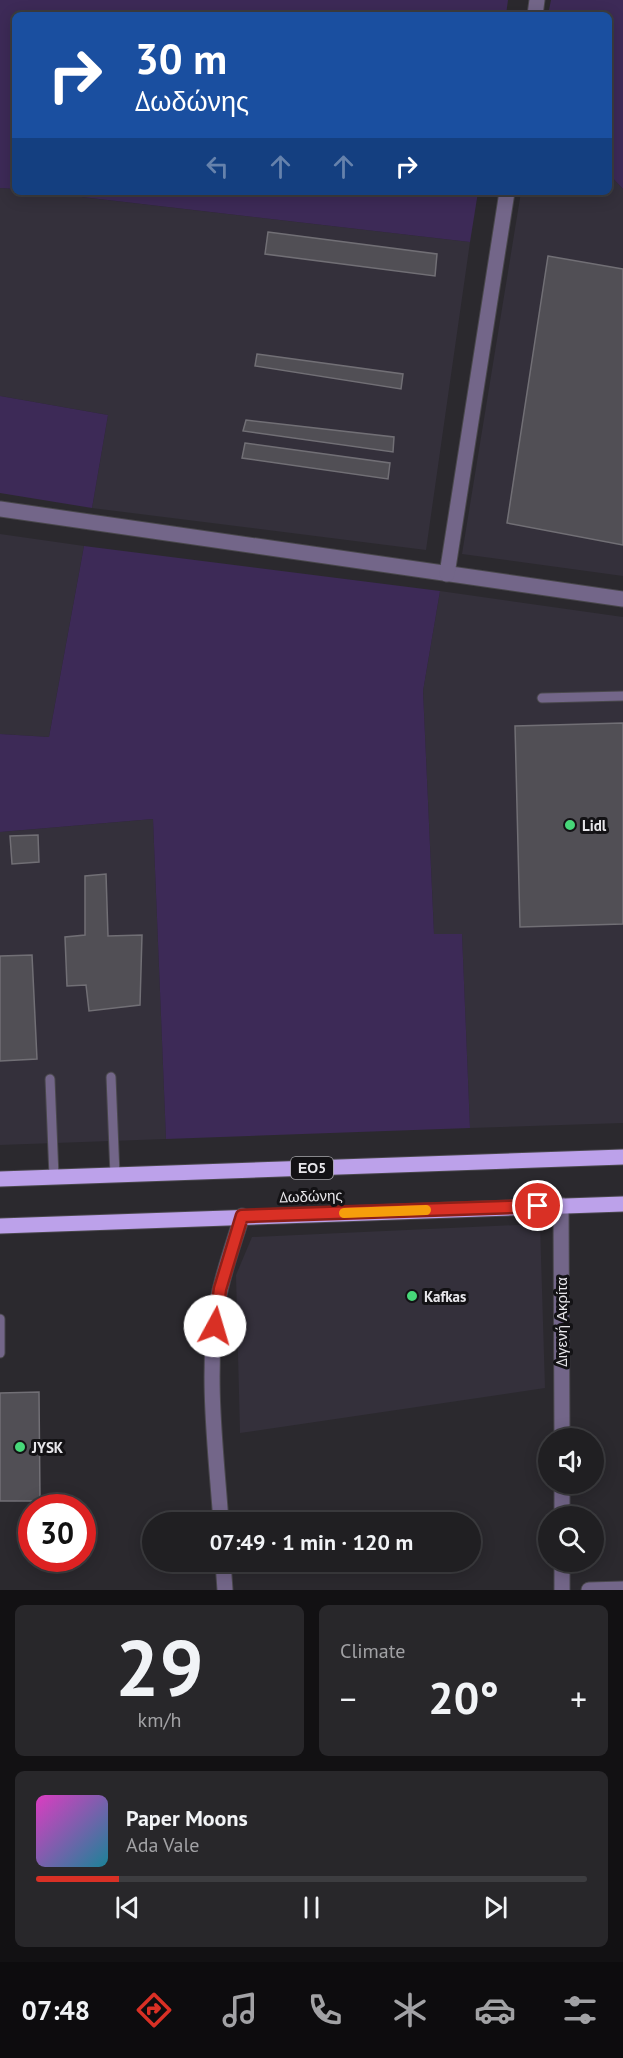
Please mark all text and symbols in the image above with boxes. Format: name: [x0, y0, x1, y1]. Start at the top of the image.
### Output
text: 30 m: [135, 31, 227, 86]
icon: right: [36, 36, 114, 114]
text: Δωδώνης: [135, 84, 249, 118]
icon: left: [201, 150, 234, 183]
icon: ahead: [264, 150, 297, 183]
icon: ahead: [327, 150, 360, 183]
icon: right: [390, 150, 423, 183]
place label: Lidl: [582, 816, 607, 835]
marker: Lidl: [563, 818, 577, 832]
road number: ΕΟ5: [291, 1157, 333, 1179]
pin: [512, 1180, 563, 1231]
street label: Δωδώνης: [279, 1185, 343, 1207]
icon: arrive: [521, 1189, 554, 1222]
street label: Διγενή Ακρίτα: [552, 1277, 571, 1367]
place label: Kafkas: [424, 1287, 466, 1306]
marker: Kafkas: [405, 1289, 419, 1303]
position arrow: [183, 1294, 247, 1358]
map controls: [538, 1428, 604, 1572]
button: sound: [538, 1428, 604, 1494]
place label: JYSK: [31, 1438, 64, 1457]
marker: JYSK: [13, 1440, 27, 1454]
speed limit sign: 30: [18, 1494, 96, 1572]
button: search: [538, 1506, 604, 1572]
text: 07:49 · 1 min · 120 m: [210, 1528, 413, 1556]
text: 29: [115, 1617, 204, 1718]
text: Climate: [340, 1638, 406, 1664]
text: 20°: [428, 1668, 499, 1726]
text: −: [340, 1677, 357, 1720]
text: +: [570, 1677, 587, 1720]
text: km/h: [138, 1707, 181, 1733]
text: Paper Moons: [126, 1804, 248, 1832]
text: Ada Vale: [126, 1832, 199, 1858]
icon: previous: [111, 1891, 144, 1924]
icon: pause: [295, 1891, 328, 1924]
icon: next: [479, 1891, 512, 1924]
icon: directions: [133, 1989, 175, 2031]
icon: music: [219, 1989, 261, 2031]
icon: phone: [304, 1989, 346, 2031]
icon: climate: [389, 1989, 431, 2031]
icon: car: [474, 1989, 516, 2031]
icon: filters: [559, 1989, 601, 2031]
text: 07:48: [22, 1993, 90, 2027]

